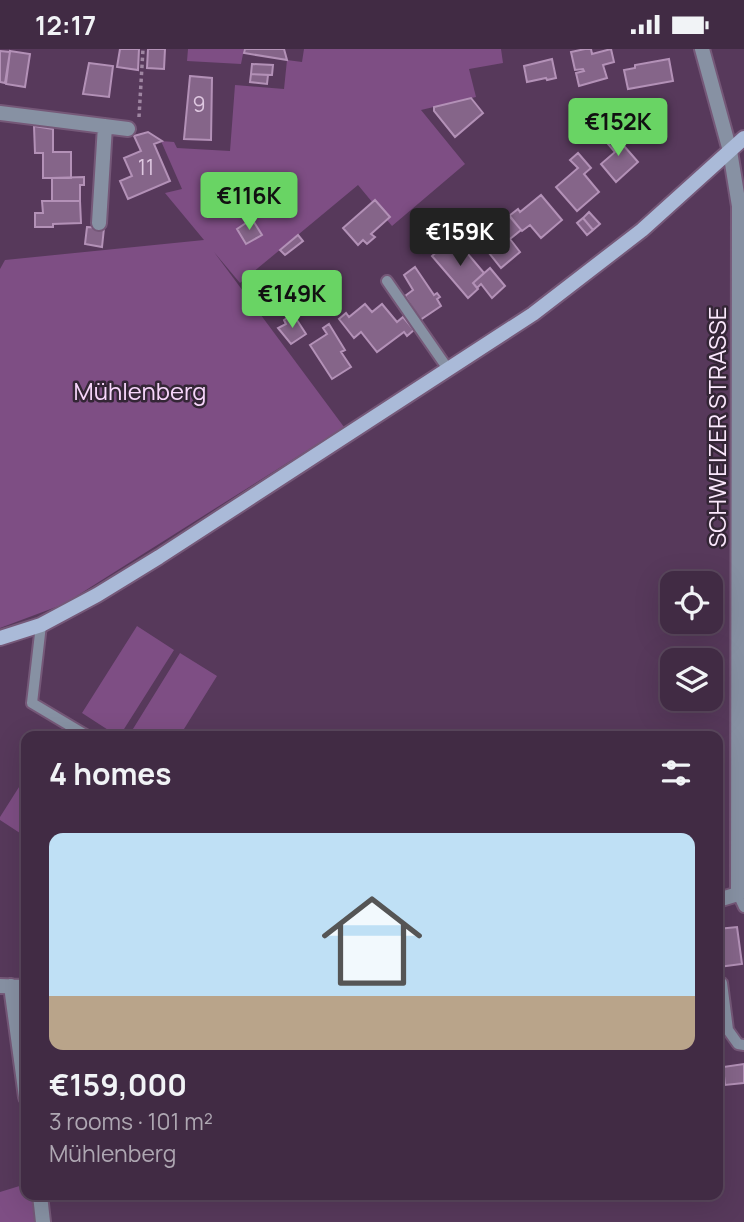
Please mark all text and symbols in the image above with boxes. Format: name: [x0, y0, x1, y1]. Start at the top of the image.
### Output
text: 12:17: [35, 7, 96, 43]
house number: 9: [192, 90, 206, 118]
pin: €152K: [569, 99, 667, 158]
text: €152K: [584, 105, 652, 137]
house number: 11: [138, 153, 154, 181]
pin: €116K: [200, 173, 298, 232]
text: €116K: [216, 179, 282, 211]
pin: €159K: [411, 209, 509, 268]
text: €159K: [426, 215, 494, 247]
pin: €149K: [243, 271, 341, 330]
text: €149K: [258, 277, 326, 309]
street label: SCHWEIZER STRASSE: [700, 306, 733, 548]
park label: Mühlenberg: [74, 374, 206, 407]
map controls: [660, 571, 723, 711]
button: locate: [660, 571, 723, 634]
button: layers: [660, 648, 723, 711]
text: 4 homes: [49, 753, 172, 794]
icon: filters: [657, 754, 695, 792]
icon: home: [309, 878, 435, 1004]
text: €159,000: [49, 1064, 187, 1105]
text: 3 rooms · 101 m²: [49, 1105, 213, 1137]
text: Mühlenberg: [49, 1137, 176, 1169]

